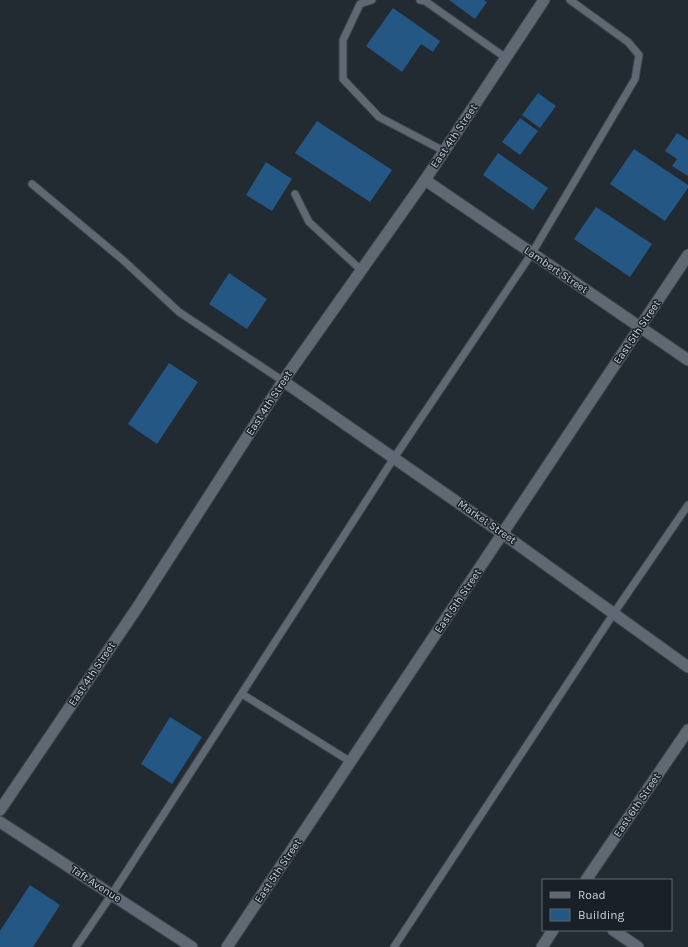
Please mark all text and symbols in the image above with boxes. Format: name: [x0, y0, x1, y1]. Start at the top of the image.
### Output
street label: East 4th Street: [428, 101, 480, 171]
street label: Lambert Street: [521, 244, 591, 296]
street label: East 5th Street: [611, 297, 663, 367]
street label: East 4th Street: [243, 368, 295, 438]
street label: Market Street: [455, 497, 519, 547]
street label: East 5th Street: [432, 566, 484, 636]
street label: East 4th Street: [66, 639, 118, 709]
street label: East 6th Street: [611, 770, 663, 840]
street label: East 5th Street: [252, 836, 304, 906]
street label: Taft Avenue: [68, 863, 124, 905]
legend: [542, 879, 672, 931]
text: Road: [578, 888, 606, 902]
text: Building: [578, 908, 625, 922]

